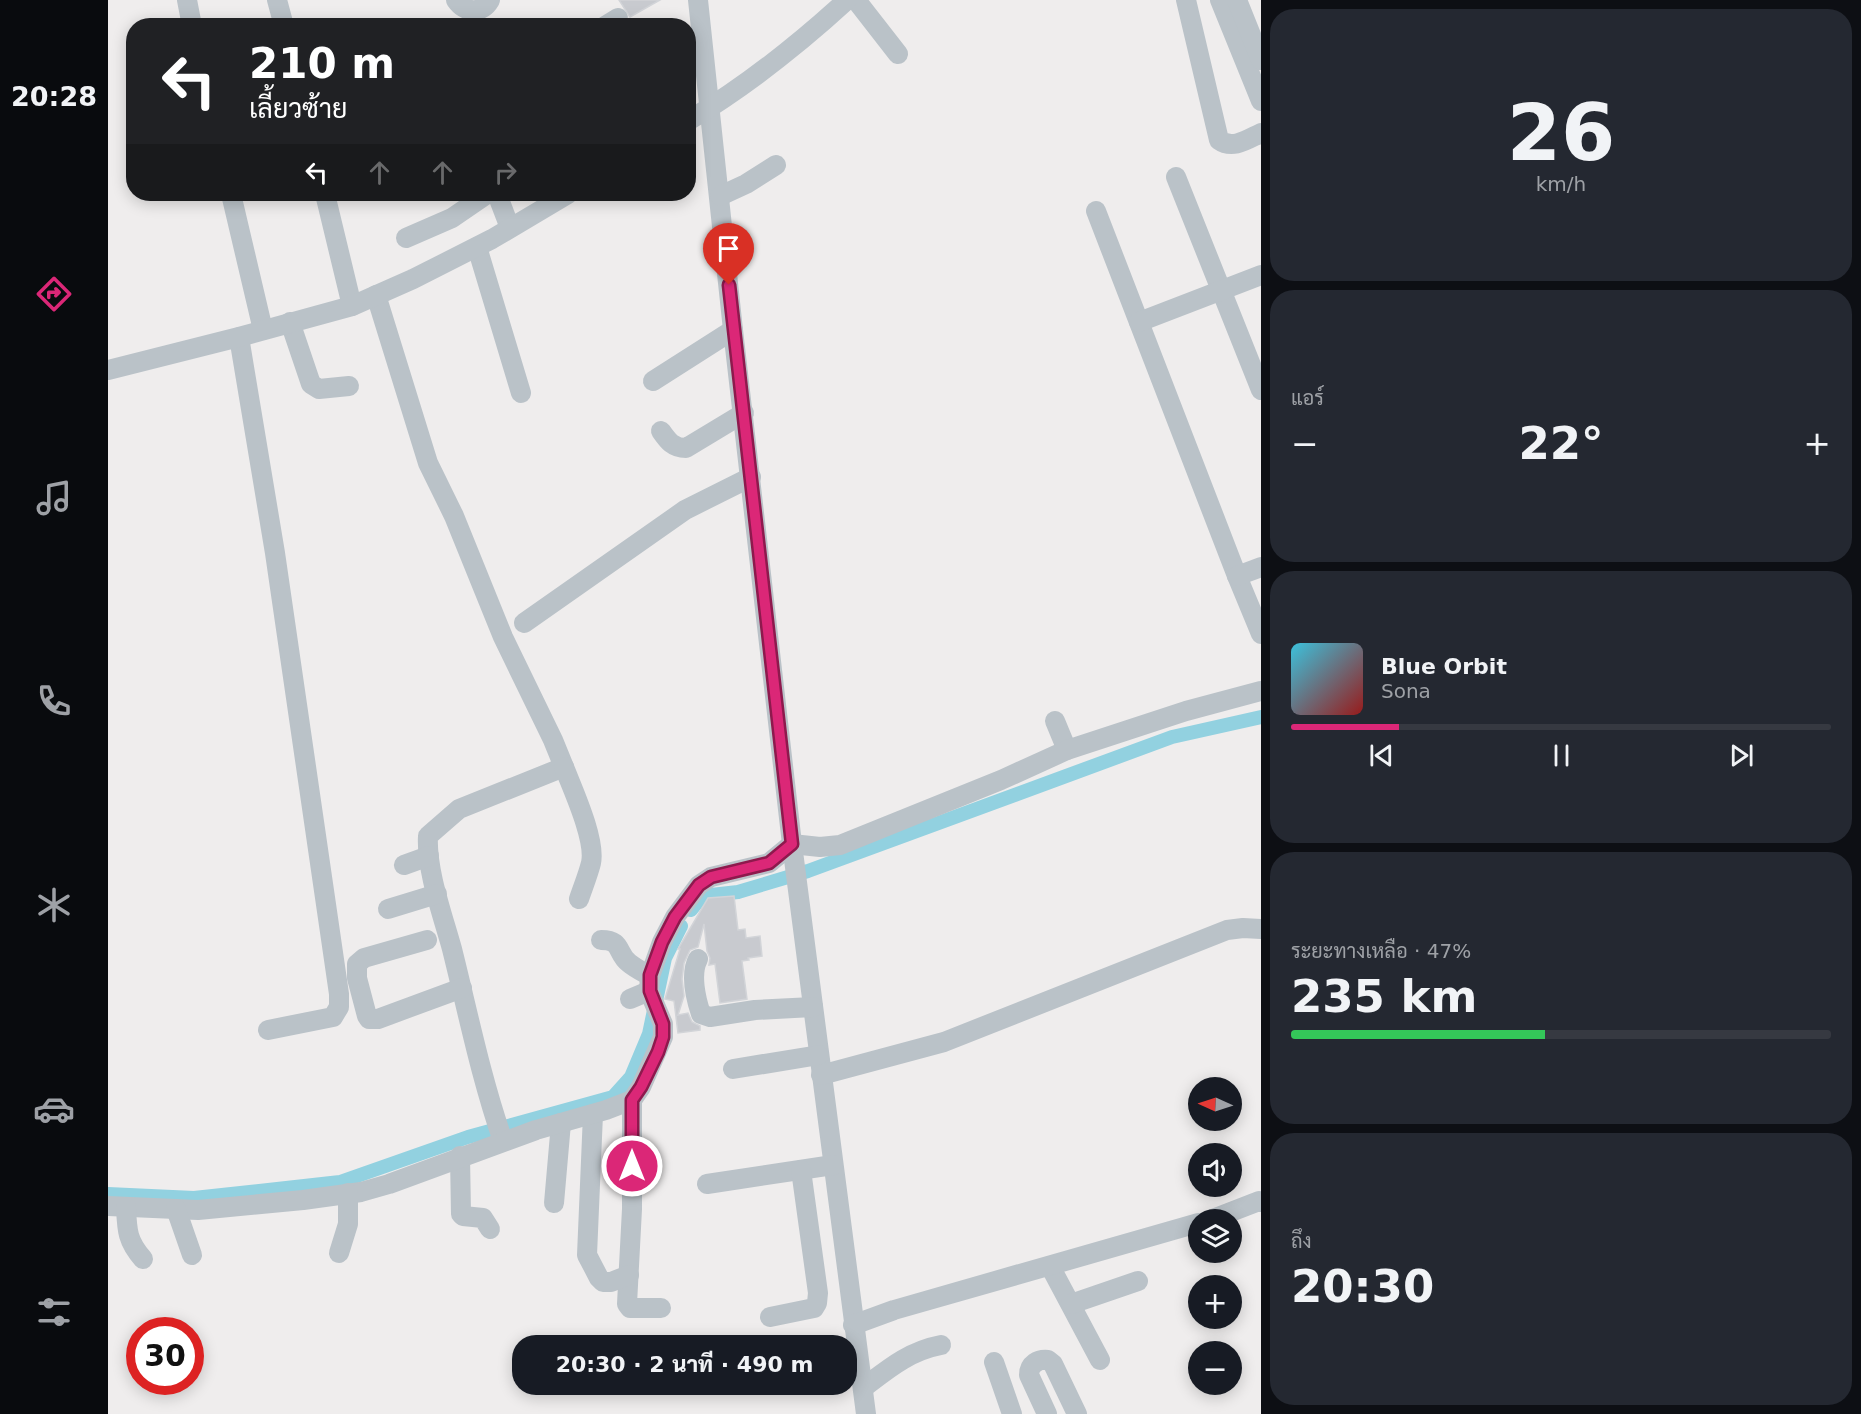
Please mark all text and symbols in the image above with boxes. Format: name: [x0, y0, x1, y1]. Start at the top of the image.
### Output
text: 210 m: [249, 39, 395, 88]
icon: left: [150, 42, 228, 120]
text: 20:28: [11, 81, 97, 112]
text: 26: [1507, 88, 1615, 178]
text: เลี้ยวซ้าย: [249, 93, 347, 124]
icon: left: [300, 156, 333, 189]
icon: ahead: [363, 156, 396, 189]
icon: ahead: [426, 156, 459, 189]
icon: right: [489, 156, 522, 189]
text: km/h: [1536, 172, 1586, 196]
pin: [703, 223, 754, 285]
icon: arrive: [712, 232, 745, 265]
icon: directions: [33, 273, 75, 315]
text: แอร์: [1291, 386, 1324, 410]
text: 22°: [1518, 417, 1604, 470]
text: −: [1291, 424, 1319, 463]
text: +: [1803, 424, 1831, 463]
icon: music: [33, 477, 75, 519]
text: Blue Orbit: [1381, 654, 1507, 679]
text: Sona: [1381, 679, 1431, 703]
icon: phone: [33, 680, 75, 722]
icon: previous: [1365, 739, 1398, 772]
icon: pause: [1545, 739, 1578, 772]
icon: next: [1725, 739, 1758, 772]
icon: climate: [33, 884, 75, 926]
text: ระยะทางเหลือ · 47%: [1291, 939, 1471, 963]
text: 235 km: [1291, 970, 1477, 1023]
north arrow: [1188, 1077, 1242, 1131]
map controls: [1188, 1077, 1242, 1395]
icon: car: [33, 1088, 75, 1130]
position arrow: [600, 1134, 664, 1198]
button: sound: [1188, 1143, 1242, 1197]
button: layers: [1188, 1209, 1242, 1263]
text: ถึง: [1291, 1229, 1312, 1253]
text: 20:30: [1291, 1260, 1434, 1313]
button: +: [1188, 1275, 1242, 1329]
icon: filters: [33, 1291, 75, 1333]
speed limit sign: 30: [126, 1317, 204, 1395]
button: −: [1188, 1341, 1242, 1395]
text: 20:30 · 2 นาที · 490 m: [556, 1352, 813, 1377]

